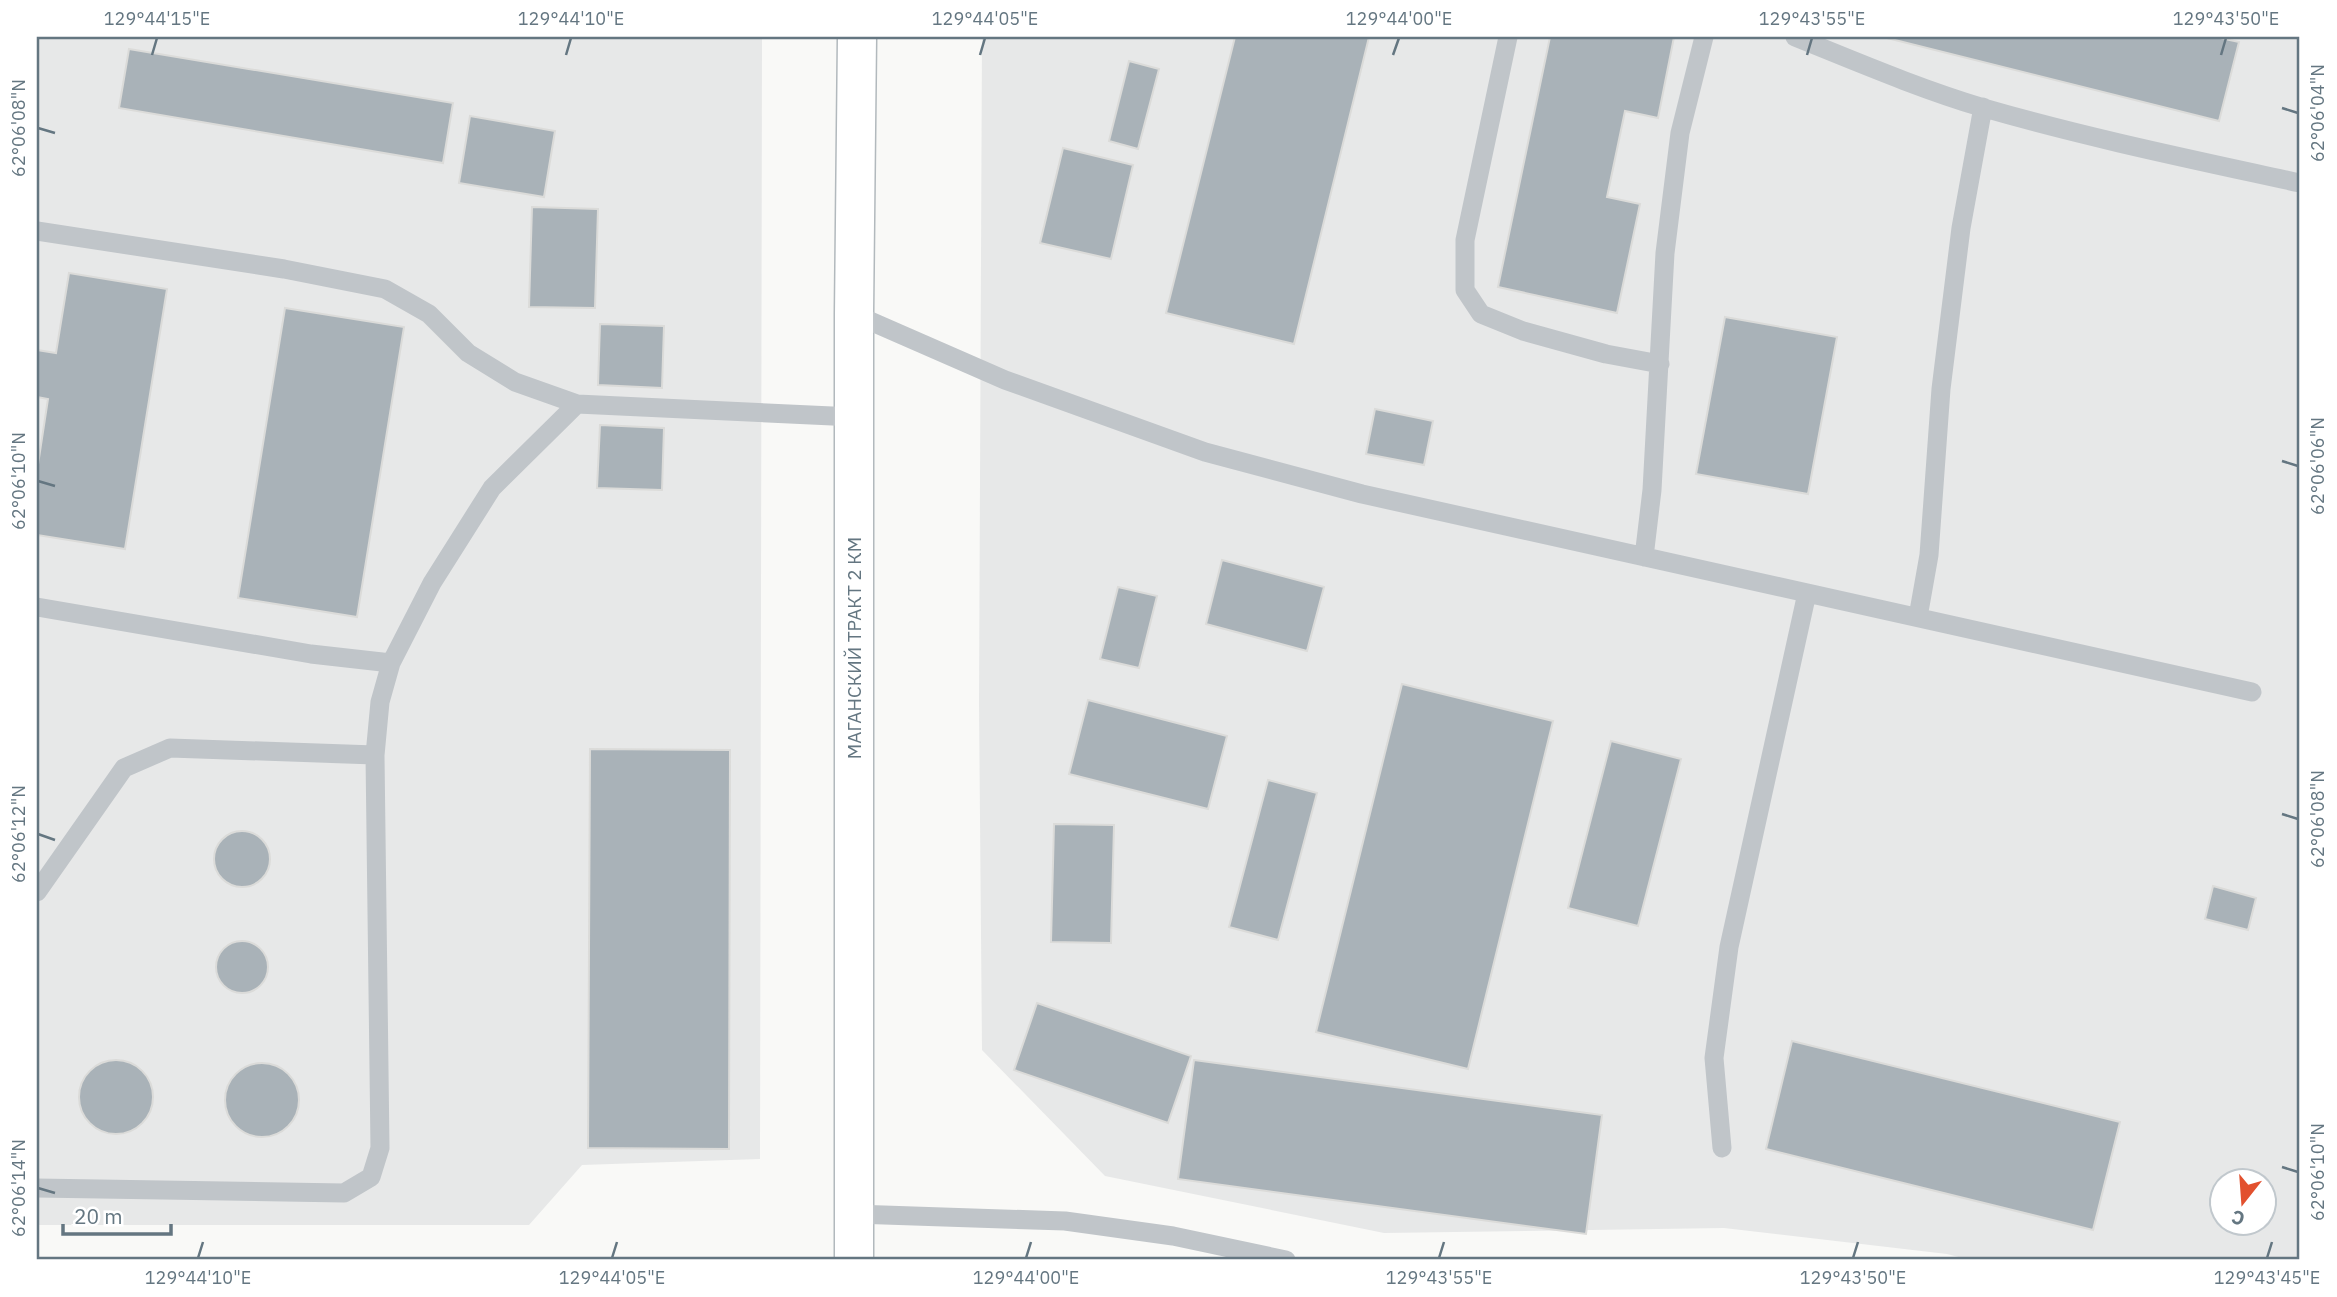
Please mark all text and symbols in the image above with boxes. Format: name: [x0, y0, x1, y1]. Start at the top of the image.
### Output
text: 129°44'15"E: [104, 7, 210, 30]
text: 129°44'10"E: [518, 7, 624, 30]
text: 129°44'05"E: [932, 7, 1038, 30]
text: 129°44'00"E: [1346, 7, 1452, 30]
text: 129°43'55"E: [1759, 7, 1865, 30]
text: 129°43'50"E: [2173, 7, 2279, 30]
text: 62°06'04"N: [2306, 64, 2329, 162]
text: 62°06'08"N: [7, 79, 30, 177]
text: 62°06'06"N: [2306, 417, 2329, 515]
text: 62°06'10"N: [7, 432, 30, 530]
street label: МАГАНСКИЙ ТРАКТ 2 КМ: [842, 537, 866, 759]
text: 62°06'08"N: [2306, 770, 2329, 868]
text: 62°06'12"N: [7, 785, 30, 883]
text: 62°06'10"N: [2306, 1123, 2329, 1221]
text: 62°06'14"N: [7, 1139, 30, 1237]
north arrow: [2208, 1168, 2278, 1238]
scale bar: [63, 1192, 172, 1236]
text: 20 m: [74, 1202, 123, 1230]
text: С: [2229, 1205, 2247, 1232]
text: 129°44'10"E: [145, 1266, 251, 1289]
text: 129°44'05"E: [559, 1266, 665, 1289]
text: 129°44'00"E: [973, 1266, 1079, 1289]
text: 129°43'55"E: [1386, 1266, 1492, 1289]
text: 129°43'50"E: [1800, 1266, 1906, 1289]
text: 129°43'45"E: [2214, 1266, 2320, 1289]

